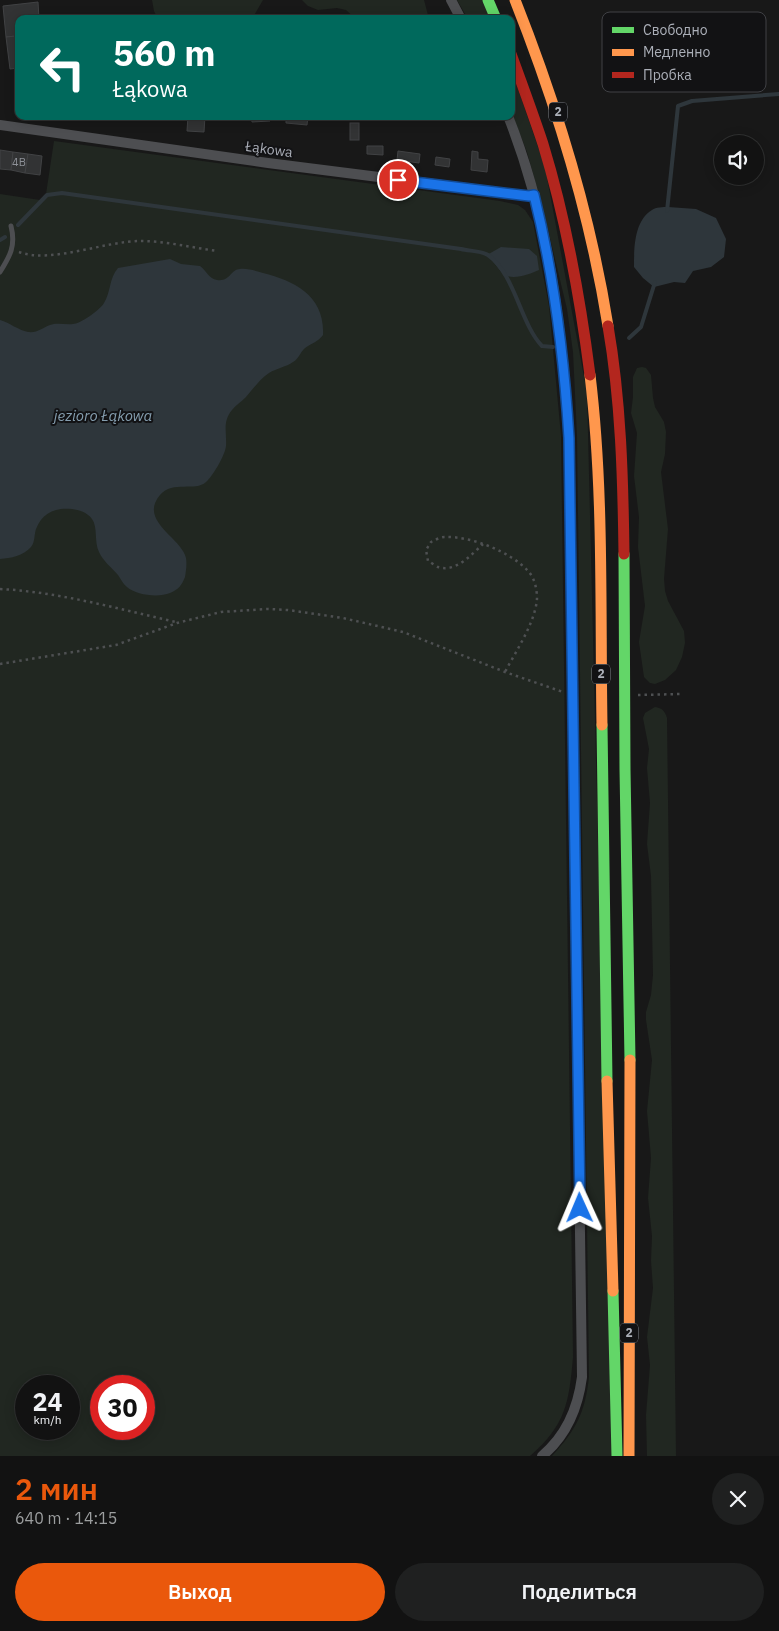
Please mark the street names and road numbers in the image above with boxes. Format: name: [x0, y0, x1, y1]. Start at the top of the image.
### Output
road number: 2: [549, 102, 567, 121]
street label: Łąkowa: [243, 137, 294, 161]
road number: 2: [592, 664, 610, 684]
road number: 2: [620, 1324, 638, 1342]

